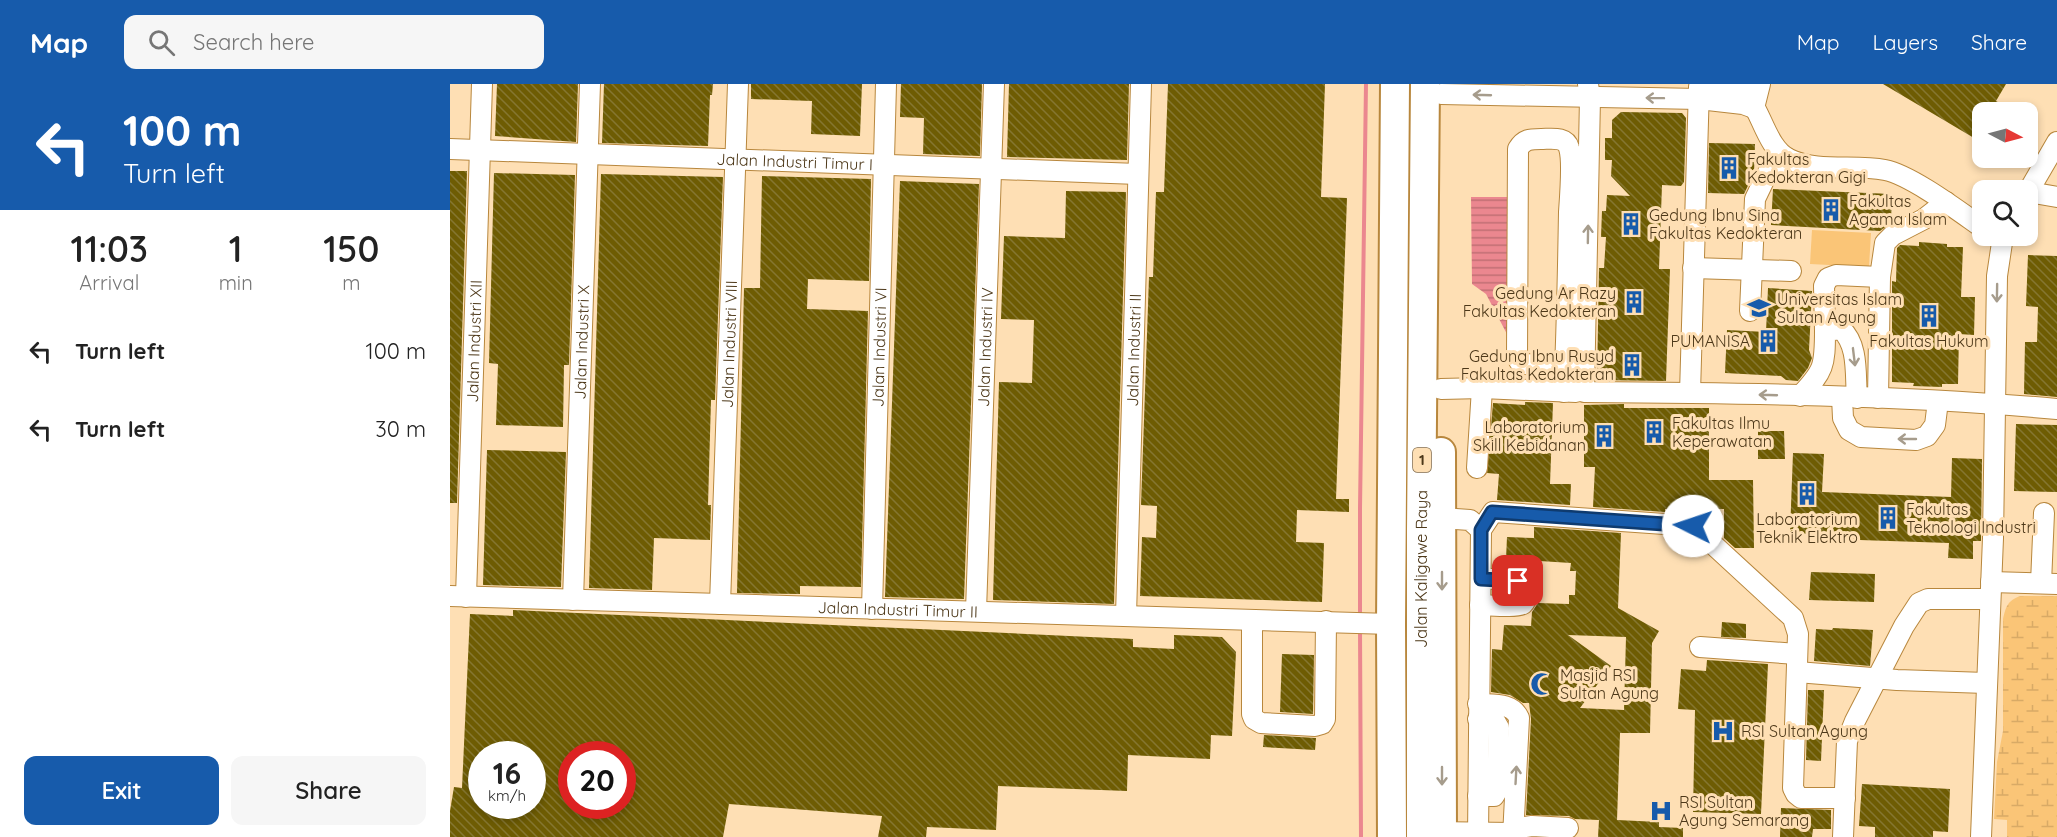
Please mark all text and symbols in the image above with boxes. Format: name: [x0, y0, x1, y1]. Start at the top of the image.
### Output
search box: [124, 15, 544, 69]
text: Map: [30, 25, 88, 60]
icon: search: [145, 26, 178, 59]
text: Search here: [193, 28, 315, 56]
text: Map: [1797, 29, 1840, 55]
text: Layers: [1873, 29, 1938, 55]
text: Share: [1971, 29, 2027, 55]
one-way arrow: [1472, 89, 1492, 101]
one-way arrow: [1645, 93, 1665, 104]
north arrow: [1972, 102, 2038, 168]
map controls: [1972, 102, 2038, 246]
text: 100 m: [123, 104, 241, 157]
icon: left: [24, 108, 102, 186]
street label: Jalan Industri Timur I: [716, 149, 873, 174]
place label: Fakultas Kedokteran Gigi: [1747, 149, 1866, 187]
building icon: Fakultas Kedokteran Gigi: [1716, 155, 1742, 181]
text: Turn left: [123, 156, 225, 190]
button: search: [1972, 180, 2038, 246]
place label: Fakultas Agama Islam: [1849, 191, 1947, 229]
building icon: Fakultas Agama Islam: [1818, 197, 1844, 223]
place label: Gedung Ibnu Sina Fakultas Kedokteran: [1649, 205, 1802, 243]
building icon: Gedung Ibnu Sina Fakultas Kedokteran: [1618, 211, 1644, 237]
one-way arrow: [1583, 224, 1594, 244]
text: 11:03: [71, 226, 148, 271]
text: 1: [229, 226, 243, 271]
text: 150: [323, 226, 379, 271]
text: Arrival: [79, 270, 139, 295]
text: min: [219, 270, 253, 295]
text: m: [342, 270, 360, 295]
street label: Jalan Industri XII: [462, 279, 486, 403]
street label: Jalan Industri VIII: [717, 280, 741, 408]
place label: Gedung Ar Razy Fakultas Kedokteran: [1463, 283, 1616, 321]
one-way arrow: [1991, 283, 2003, 303]
street label: Jalan Industri X: [570, 284, 593, 400]
street label: Jalan Industri VI: [867, 287, 891, 407]
street label: Jalan Industri IV: [973, 287, 997, 407]
building icon: Gedung Ar Razy Fakultas Kedokteran: [1621, 289, 1647, 315]
place label: Universitas Islam Sultan Agung: [1777, 289, 1902, 327]
street label: Jalan Industri II: [1122, 293, 1145, 407]
school or university icon: Universitas Islam Sultan Agung: [1746, 295, 1772, 321]
building icon: Fakultas Hukum: [1916, 303, 1942, 329]
building icon: PUMANISA: [1755, 328, 1781, 354]
place label: PUMANISA: [1670, 331, 1750, 351]
place label: Fakultas Hukum: [1869, 331, 1989, 351]
icon: left: [24, 335, 57, 368]
text: Turn left: [75, 337, 165, 365]
text: 100 m: [366, 337, 426, 365]
place label: Gedung Ibnu Rusyd Fakultas Kedokteran: [1461, 346, 1614, 384]
one-way arrow: [1848, 346, 1859, 366]
building icon: Gedung Ibnu Rusyd Fakultas Kedokteran: [1619, 352, 1645, 378]
one-way arrow: [1758, 389, 1778, 401]
icon: left: [24, 413, 57, 446]
place label: Fakultas Ilmu Keperawatan: [1672, 413, 1772, 451]
text: Turn left: [75, 415, 165, 443]
text: 30 m: [375, 415, 426, 443]
place label: Laboratorium Skill Kebidanan: [1473, 417, 1586, 455]
building icon: Fakultas Ilmu Keperawatan: [1641, 419, 1667, 445]
building icon: Laboratorium Skill Kebidanan: [1591, 423, 1617, 449]
one-way arrow: [1898, 433, 1918, 445]
road number: 1: [1413, 448, 1431, 472]
building icon: Laboratorium Teknik Elektro: [1794, 481, 1820, 507]
street label: Jalan Kaligawe Raya: [1411, 490, 1431, 648]
position arrow: [1661, 494, 1725, 558]
place label: Fakultas Teknologi Industri: [1906, 499, 2036, 537]
building icon: Fakultas Teknologi Industri: [1875, 505, 1901, 531]
place label: Laboratorium Teknik Elektro: [1756, 509, 1858, 547]
pin: [1492, 555, 1543, 606]
icon: arrive: [1501, 564, 1534, 597]
one-way arrow: [1436, 571, 1448, 591]
street label: Jalan Industri Timur II: [817, 597, 978, 622]
place label: Masjid RSI Sultan Agung: [1560, 665, 1659, 703]
mosque icon: Masjid RSI Sultan Agung: [1529, 671, 1555, 697]
hospital icon: RSI Sultan Agung: [1710, 718, 1736, 744]
place label: RSI Sultan Agung: [1741, 721, 1868, 741]
speed limit sign: 20: [558, 741, 636, 819]
text: 16: [493, 754, 521, 792]
button: Exit: [24, 756, 219, 825]
button: Share: [231, 756, 426, 825]
one-way arrow: [1510, 765, 1521, 785]
one-way arrow: [1436, 766, 1448, 786]
text: km/h: [488, 786, 526, 805]
place label: RSI Sultan Agung Semarang: [1679, 792, 1809, 830]
hospital icon: RSI Sultan Agung Semarang: [1648, 798, 1674, 824]

